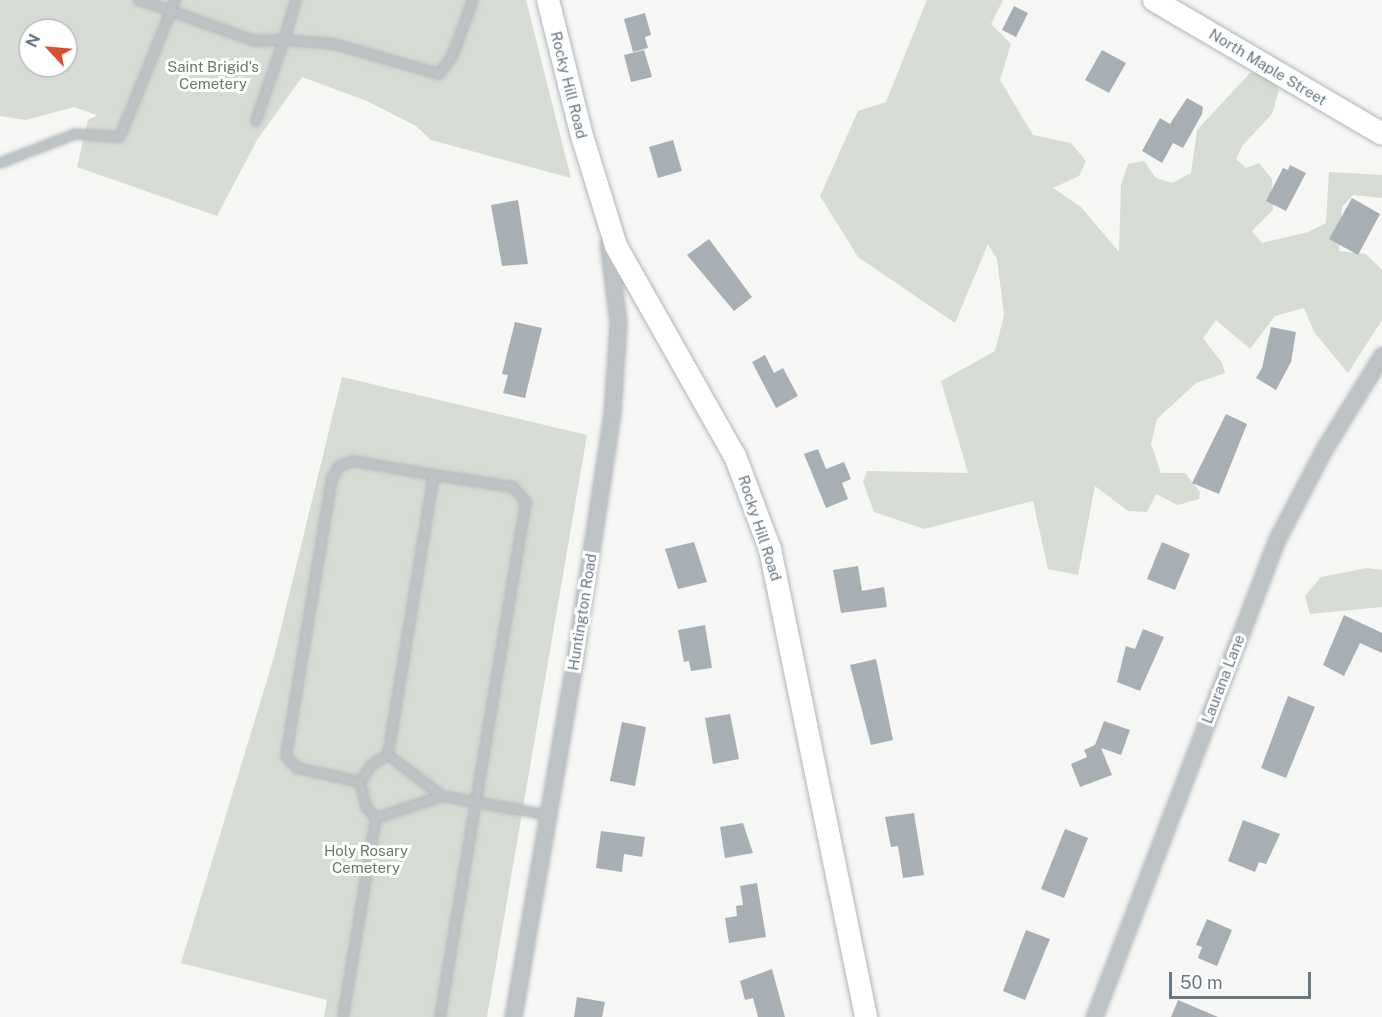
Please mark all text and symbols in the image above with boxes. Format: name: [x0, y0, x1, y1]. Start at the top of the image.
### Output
north arrow: [18, 18, 78, 78]
street label: North Maple Street: [1206, 25, 1330, 109]
street label: Rocky Hill Road: [547, 29, 591, 141]
text: N: [22, 31, 44, 51]
park label: Saint Brigid's Cemetery: [167, 57, 259, 92]
street label: Rocky Hill Road: [734, 473, 786, 583]
street label: Huntington Road: [564, 552, 600, 672]
street label: Laurana Lane: [1198, 632, 1248, 726]
park label: Holy Rosary Cemetery: [324, 841, 408, 876]
scale bar: [1172, 960, 1314, 998]
text: 50 m: [1180, 972, 1223, 993]

